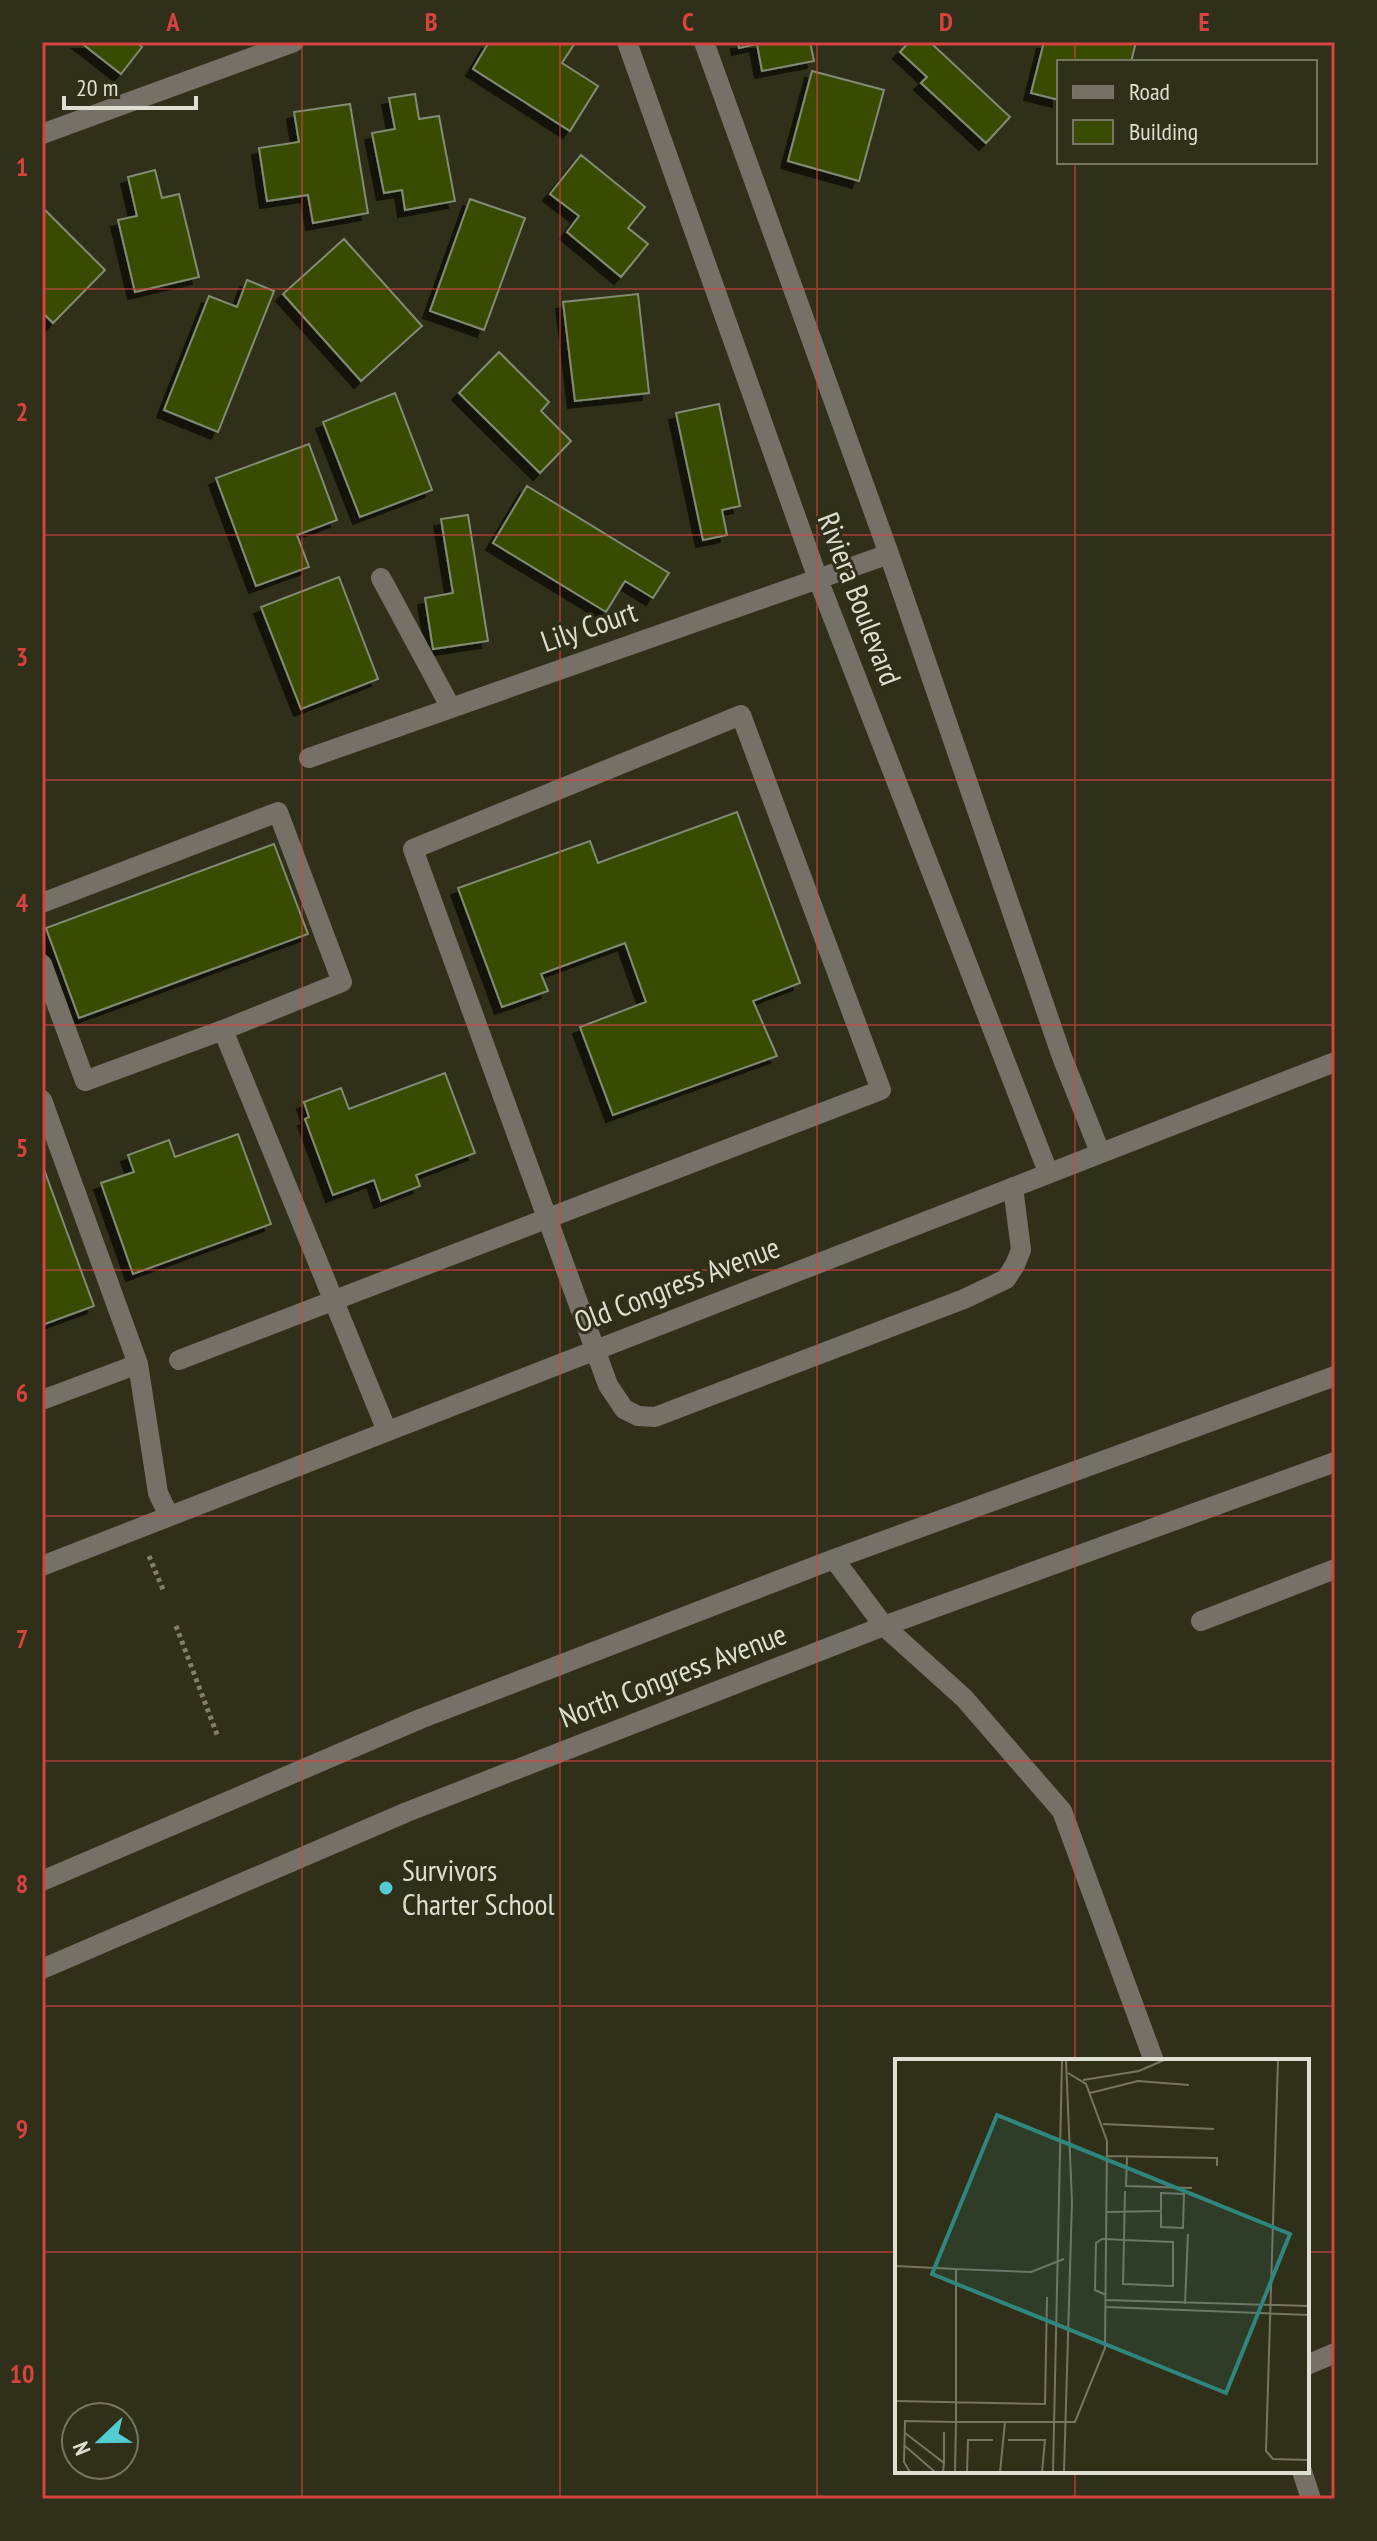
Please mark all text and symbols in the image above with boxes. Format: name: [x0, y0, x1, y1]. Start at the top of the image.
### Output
text: A: [165, 5, 180, 38]
text: B: [425, 5, 438, 38]
text: C: [682, 5, 694, 38]
text: D: [939, 5, 953, 38]
text: E: [1198, 5, 1210, 38]
scale bar: [64, 60, 196, 110]
legend: [1057, 60, 1317, 164]
text: 20 m: [76, 72, 118, 103]
text: Road: [1129, 76, 1170, 107]
text: Building: [1129, 116, 1198, 147]
text: 1: [16, 150, 28, 183]
text: 2: [16, 395, 28, 428]
street label: Riviera Boulevard: [810, 507, 911, 690]
street label: Lily Court: [535, 591, 642, 660]
text: 3: [16, 640, 28, 673]
text: 4: [16, 886, 29, 919]
text: 5: [16, 1131, 28, 1164]
street label: Old Congress Avenue: [568, 1226, 785, 1341]
text: 6: [16, 1376, 28, 1409]
street label: North Congress Avenue: [553, 1613, 792, 1736]
text: 7: [16, 1622, 28, 1655]
place label: Survivors Charter School: [402, 1850, 555, 1923]
text: 8: [16, 1867, 28, 1900]
marker: Survivors Charter School: [377, 1879, 395, 1897]
inset map: [895, 2059, 1309, 2473]
text: 9: [16, 2112, 28, 2145]
text: 10: [10, 2357, 34, 2390]
north arrow: [60, 2401, 140, 2481]
text: N: [66, 2438, 97, 2459]

